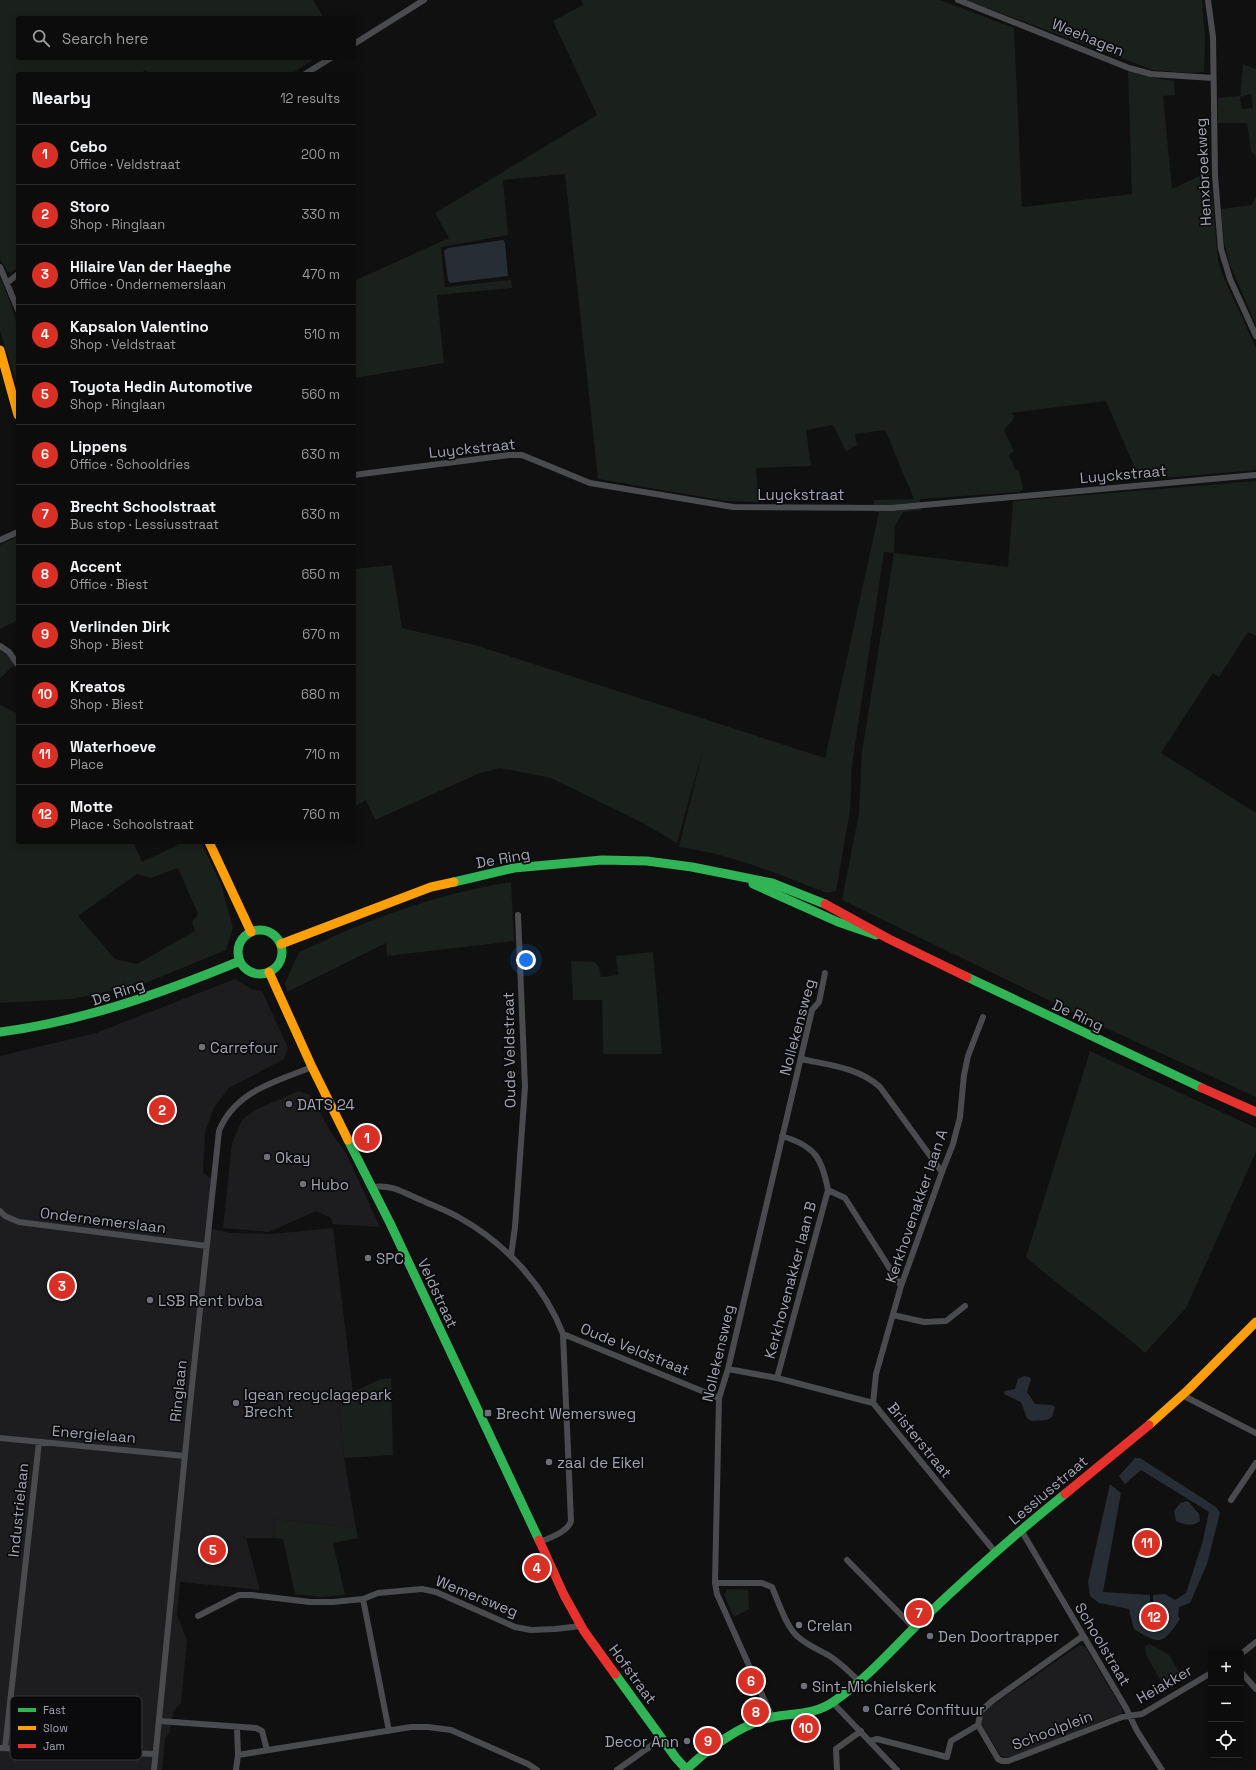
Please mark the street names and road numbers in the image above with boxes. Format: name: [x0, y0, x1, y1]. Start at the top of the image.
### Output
street label: Weehagen: [1049, 14, 1127, 60]
street label: Henxbroekweg: [1191, 117, 1215, 227]
street label: Luyckstraat: [428, 434, 516, 462]
street label: Luyckstraat: [1079, 461, 1167, 487]
street label: Luyckstraat: [757, 485, 845, 504]
street label: De Ring: [474, 844, 532, 872]
street label: De Ring: [89, 975, 147, 1009]
street label: Nollekensweg: [775, 977, 819, 1077]
street label: Oude Veldstraat: [498, 992, 520, 1108]
street label: De Ring: [1049, 995, 1107, 1035]
street label: Kerkhovenakker laan A: [881, 1126, 951, 1285]
street label: Kerkhovenakker laan B: [760, 1199, 820, 1361]
street label: Ondernemerslaan: [39, 1203, 167, 1237]
street label: Veldstraat: [414, 1255, 462, 1331]
street label: Nollekensweg: [698, 1302, 738, 1404]
street label: Oude Veldstraat: [578, 1318, 692, 1380]
street label: Ringlaan: [165, 1359, 191, 1423]
street label: Bristerstraat: [884, 1398, 956, 1482]
street label: Energielaan: [51, 1421, 137, 1447]
street label: Lessiusstraat: [1005, 1451, 1091, 1529]
street label: Industrielaan: [4, 1462, 32, 1558]
street label: Wemersweg: [433, 1571, 521, 1621]
street label: Schoolstraat: [1071, 1599, 1135, 1689]
street label: Hofstraat: [605, 1640, 661, 1708]
street label: Heiakker: [1133, 1660, 1196, 1708]
street label: Schoolplein: [1009, 1706, 1095, 1754]

